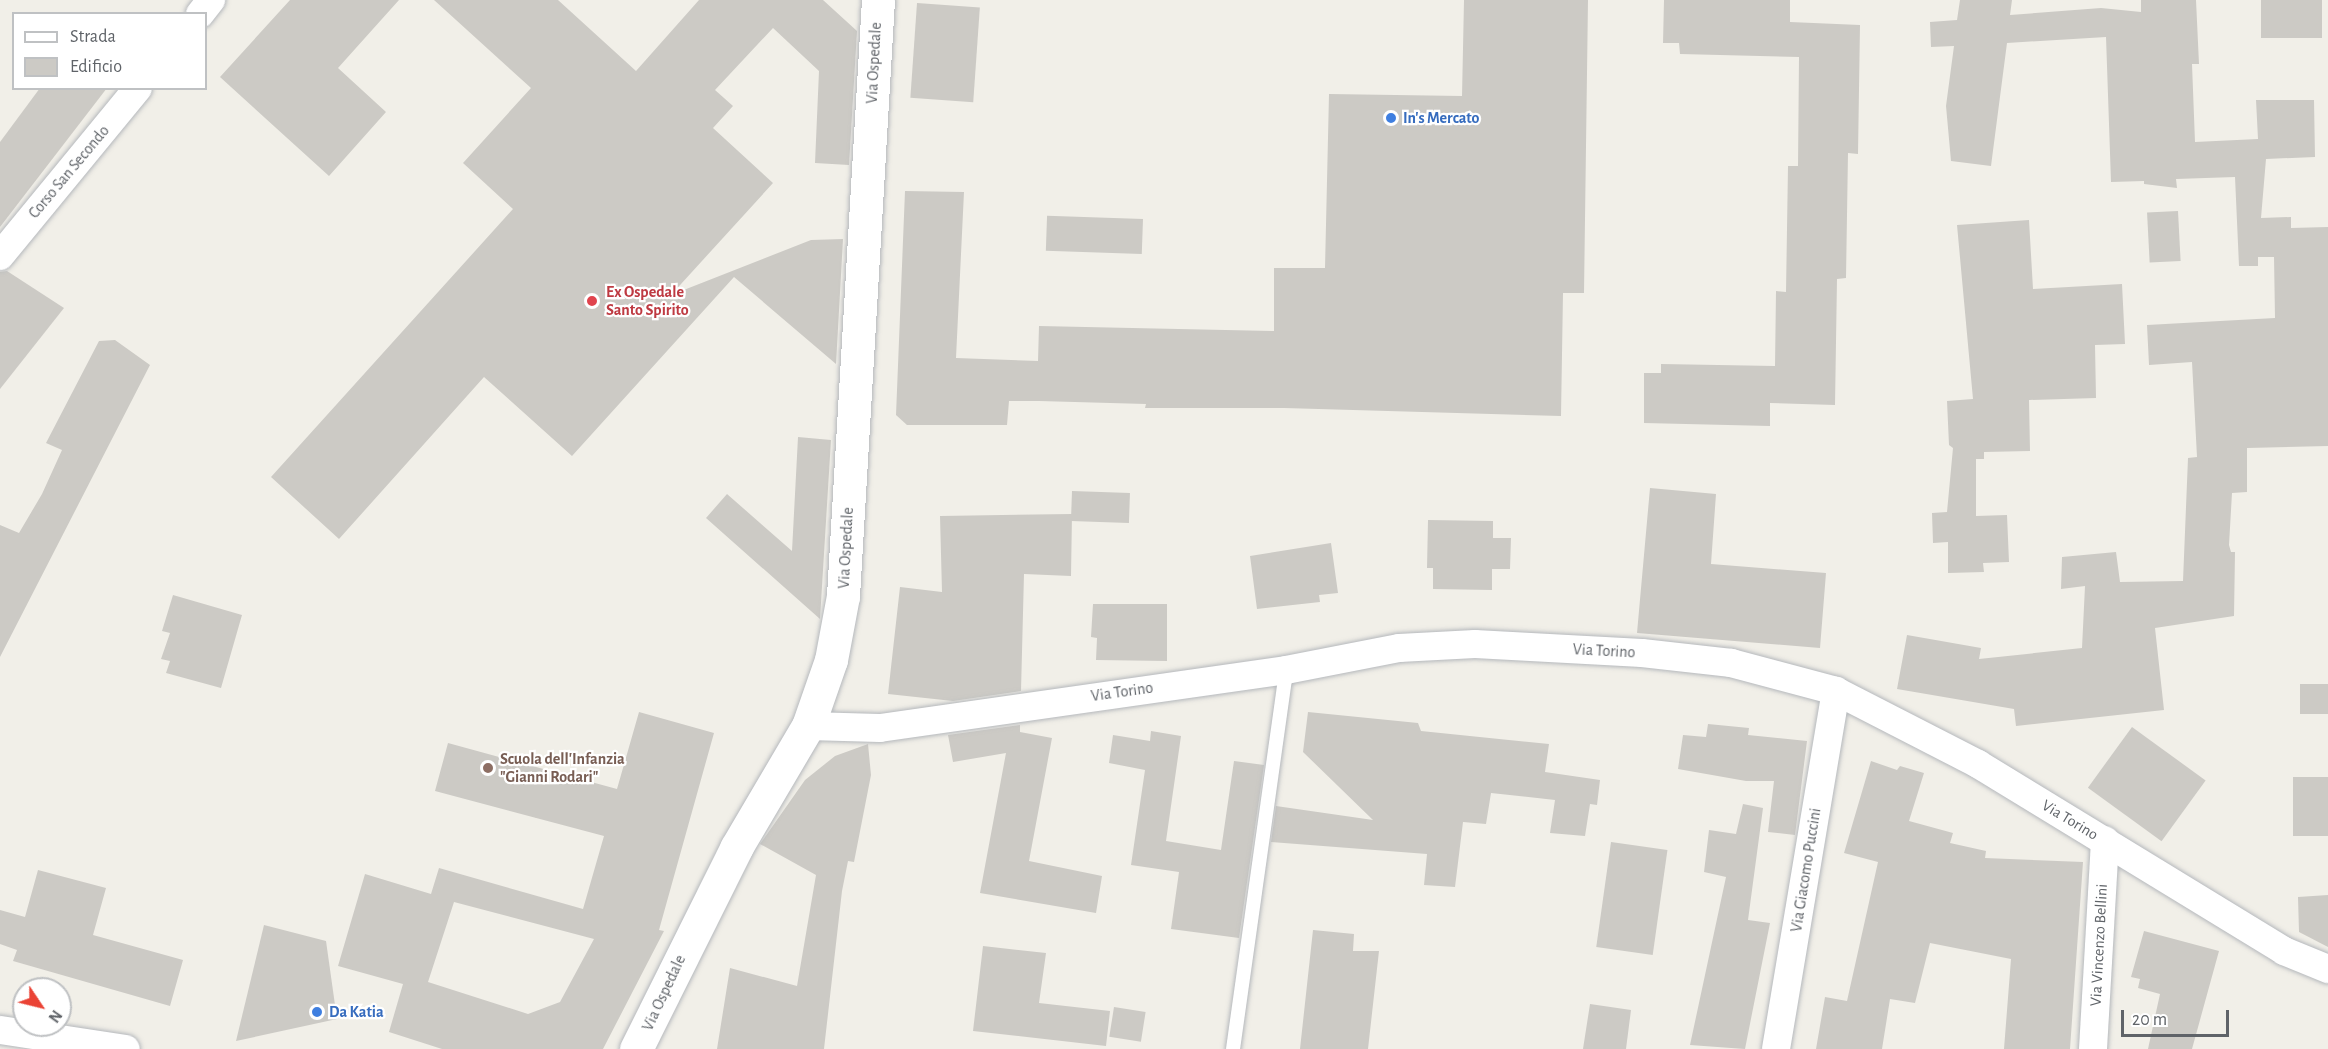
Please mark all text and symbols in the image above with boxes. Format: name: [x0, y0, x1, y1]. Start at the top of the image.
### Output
legend: [12, 12, 207, 90]
street label: Via Ospedale: [862, 22, 886, 104]
text: Strada: [70, 28, 116, 46]
text: Edificio: [70, 58, 122, 76]
place label: In's Mercato: [1403, 108, 1480, 128]
marker: In's Mercato: [1384, 111, 1398, 125]
street label: Corso San Secondo: [25, 122, 113, 222]
place label: Ex Ospedale Santo Spirito: [606, 282, 689, 320]
marker: Ex Ospedale Santo Spirito: [583, 292, 601, 310]
street label: Via Ospedale: [834, 507, 858, 589]
street label: Via Torino: [1572, 640, 1636, 662]
street label: Via Torino: [1090, 678, 1154, 706]
place label: Scuola dell'Infanzia "Gianni Rodari": [500, 749, 625, 787]
marker: Scuola dell'Infanzia "Gianni Rodari": [481, 761, 495, 775]
street label: Via Torino: [2038, 796, 2102, 844]
street label: Via Giacomo Puccini: [1787, 807, 1825, 933]
street label: Via Vincenzo Bellini: [2086, 883, 2112, 1007]
street label: Via Ospedale: [638, 952, 690, 1034]
north arrow: [12, 977, 72, 1037]
scale bar: [2124, 998, 2232, 1036]
place label: Da Katia: [329, 1002, 384, 1022]
marker: Da Katia: [310, 1005, 324, 1019]
text: N: [45, 1007, 65, 1025]
text: 20 m: [2132, 1011, 2167, 1029]

